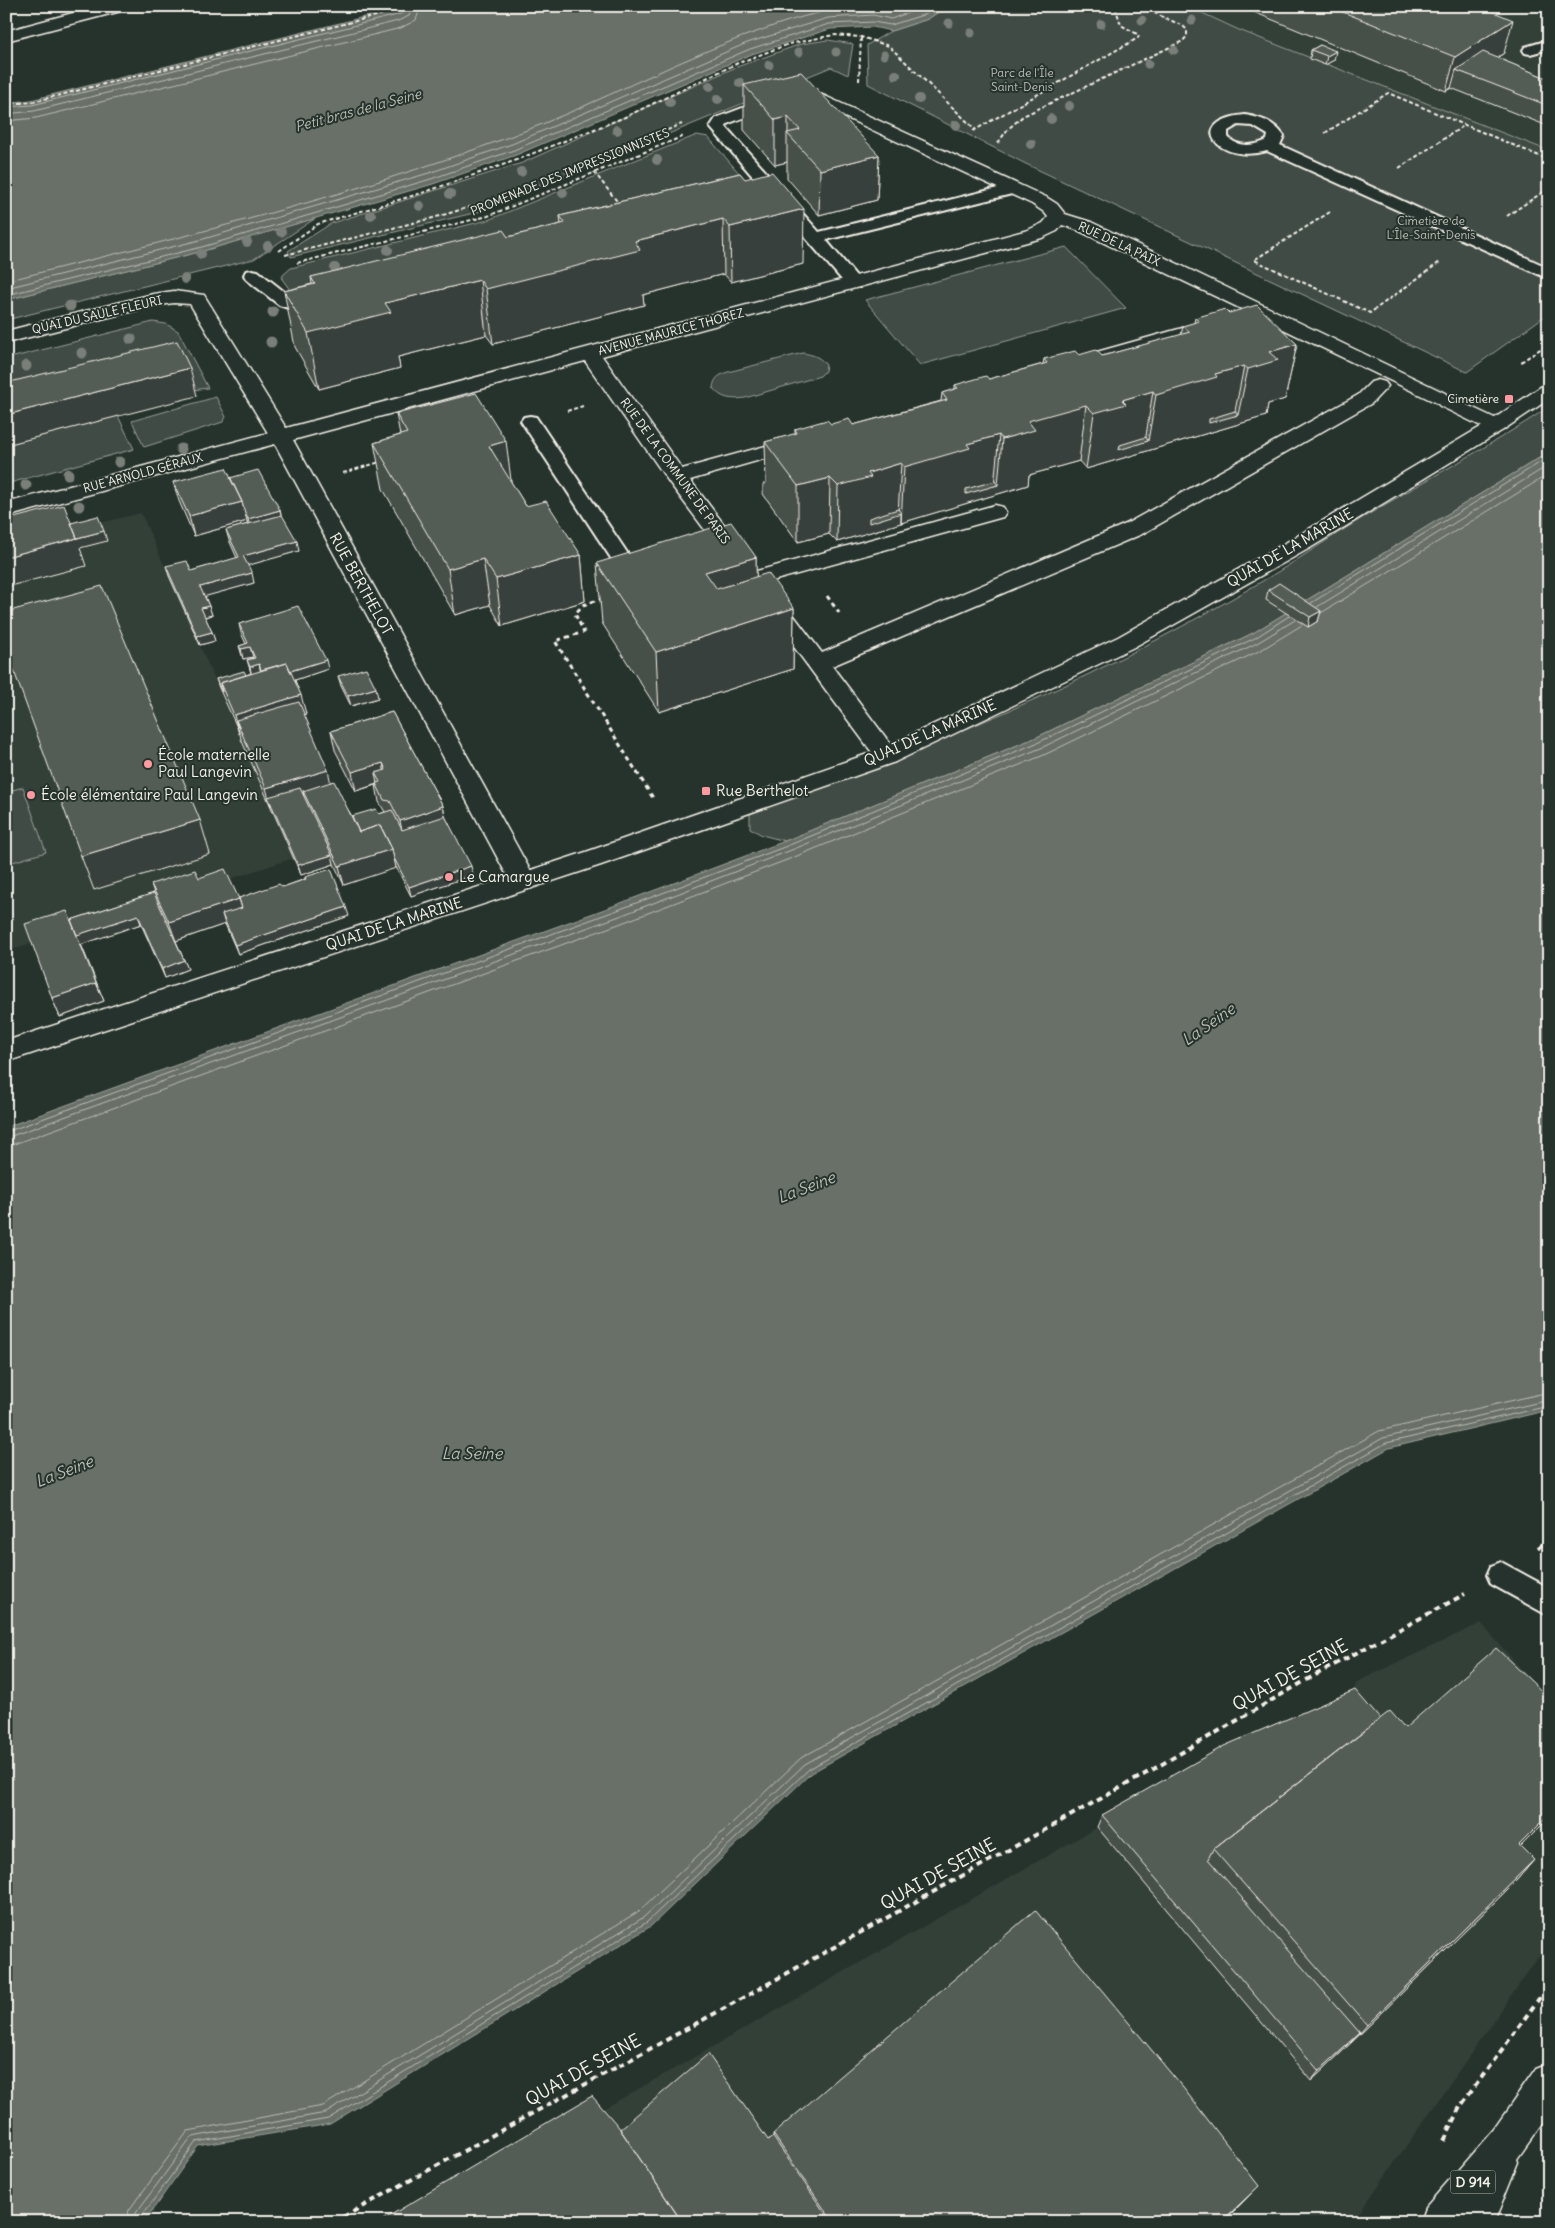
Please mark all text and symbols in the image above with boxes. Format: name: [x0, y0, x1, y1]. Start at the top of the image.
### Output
park label: Parc de l'Île Saint-Denis: [990, 65, 1054, 94]
water label: Petit bras de la Seine: [293, 84, 424, 136]
street label: PROMENADE DES IMPRESSIONNISTES: [468, 125, 672, 218]
park label: Cimetière de L'Île-Saint-Denis: [1386, 213, 1476, 242]
street label: RUE DE LA PAIX: [1076, 218, 1163, 269]
street label: QUAI DU SAULE FLEURI: [30, 292, 163, 337]
street label: AVENUE MAURICE THOREZ: [596, 305, 745, 358]
place label: Cimetière: [1447, 391, 1499, 406]
marker: Cimetière: [1503, 393, 1515, 405]
street label: RUE DE LA COMMUNE DE PARIS: [617, 395, 734, 547]
street label: RUE ARNOLD GÉRAUX: [81, 449, 205, 496]
street label: QUAI DE LA MARINE: [1223, 504, 1356, 591]
street label: RUE BERTHELOT: [325, 529, 397, 638]
street label: QUAI DE LA MARINE: [861, 695, 999, 770]
place label: École maternelle Paul Langevin: [158, 745, 270, 781]
marker: École maternelle Paul Langevin: [142, 758, 154, 770]
place label: Rue Berthelot: [716, 781, 808, 800]
place label: École élémentaire Paul Langevin: [41, 785, 258, 804]
marker: Rue Berthelot: [700, 785, 712, 797]
marker: École élémentaire Paul Langevin: [25, 789, 37, 801]
place label: Le Camargue: [459, 867, 549, 886]
marker: Le Camargue: [443, 871, 455, 883]
street label: QUAI DE LA MARINE: [323, 892, 465, 955]
water label: La Seine: [1177, 998, 1240, 1050]
water label: La Seine: [774, 1166, 839, 1207]
water label: La Seine: [442, 1443, 504, 1463]
water label: La Seine: [32, 1450, 97, 1491]
street label: QUAI DE SEINE: [1228, 1633, 1352, 1716]
street label: QUAI DE SEINE: [876, 1832, 1000, 1915]
street label: QUAI DE SEINE: [521, 2028, 645, 2111]
road number: D 914: [1450, 2170, 1496, 2194]

